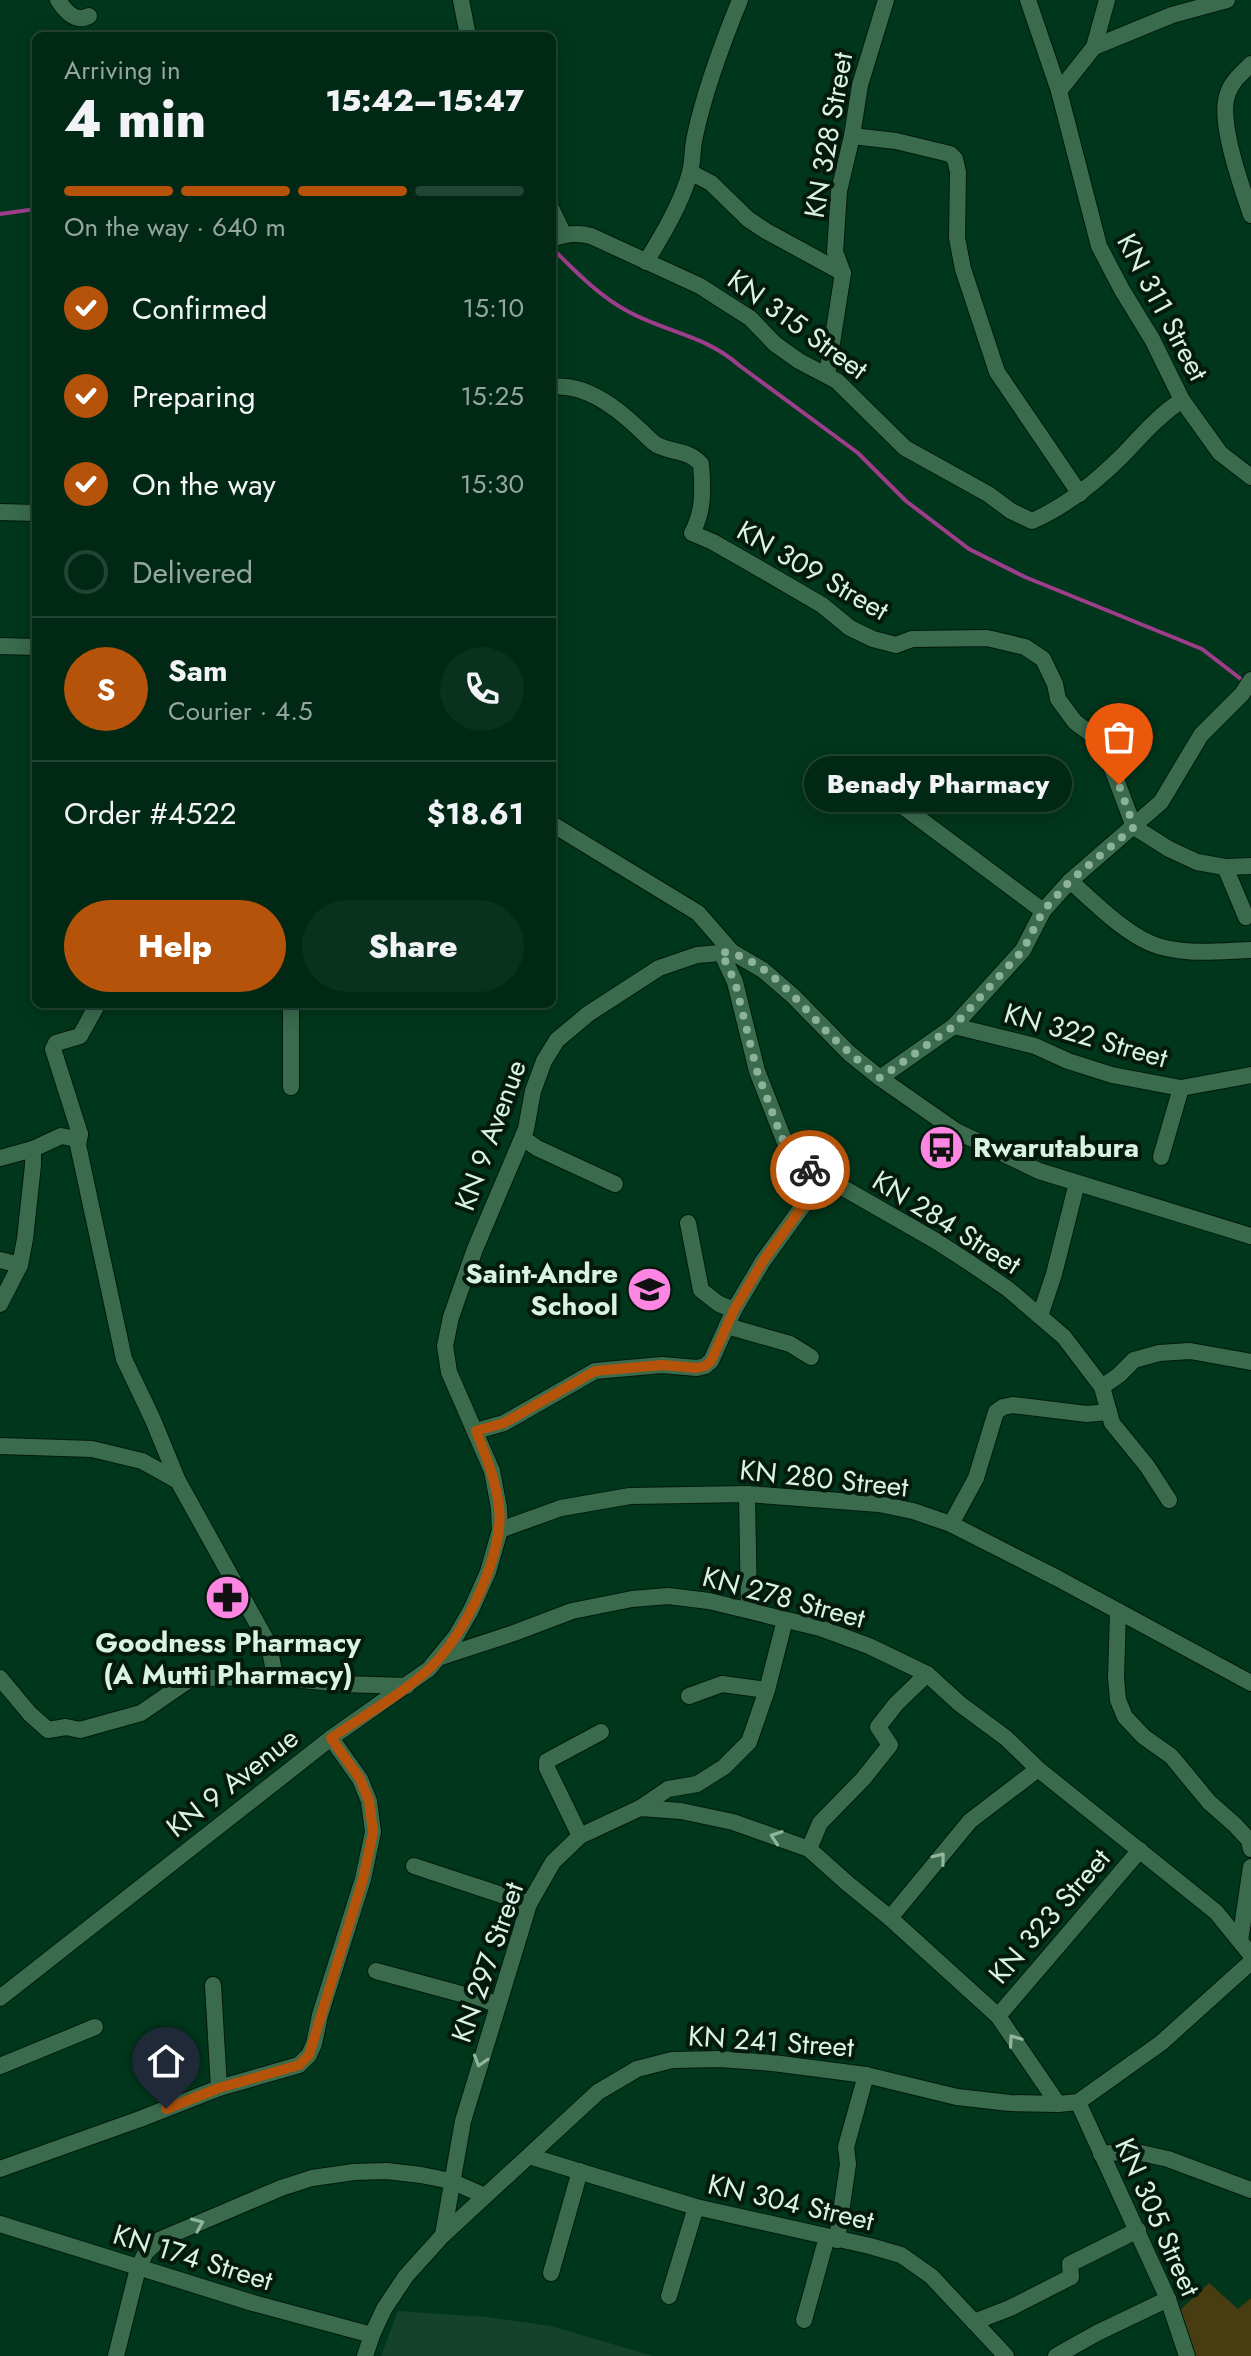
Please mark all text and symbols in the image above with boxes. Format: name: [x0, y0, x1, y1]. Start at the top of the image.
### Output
street label: KN 328 Street: [794, 49, 863, 221]
text: Arriving in: [64, 51, 181, 89]
text: 15:42–15:47: [325, 79, 524, 122]
text: 4 min: [64, 81, 206, 157]
text: On the way · 640 m: [64, 208, 286, 246]
street label: KN 311 Street: [1107, 226, 1219, 388]
street label: KN 315 Street: [719, 259, 877, 390]
icon: check: [64, 286, 108, 330]
text: Confirmed: [132, 287, 267, 330]
text: 15:10: [463, 289, 524, 327]
icon: check: [64, 374, 108, 418]
text: Preparing: [132, 375, 256, 418]
text: 15:25: [460, 377, 524, 415]
icon: check: [64, 462, 108, 506]
text: On the way: [132, 463, 276, 506]
text: 15:30: [460, 465, 524, 503]
street label: KN 309 Street: [729, 510, 897, 631]
text: Delivered: [132, 551, 253, 594]
button: phone: [440, 647, 524, 731]
text: Sam: [168, 649, 228, 692]
text: S: [97, 668, 115, 711]
text: Courier · 4.5: [168, 692, 313, 730]
pin: [1085, 703, 1153, 785]
icon: bag: [1097, 715, 1141, 759]
callout: Benady Pharmacy: [803, 757, 1071, 813]
text: Benady Pharmacy: [827, 765, 1049, 803]
text: Order #4522: [64, 792, 237, 835]
text: $18.61: [427, 792, 524, 835]
button: Help: [64, 900, 286, 992]
button: Share: [302, 900, 524, 992]
street label: KN 322 Street: [999, 993, 1173, 1078]
street label: KN 9 Avenue: [444, 1054, 537, 1216]
bus stop icon: Rwarutabura: [918, 1123, 966, 1171]
place label: Rwarutabura: [973, 1127, 1139, 1168]
courier: [770, 1130, 850, 1210]
icon: bike: [788, 1148, 832, 1192]
street label: KN 284 Street: [864, 1160, 1029, 1285]
place label: Saint-Andre School: [465, 1253, 618, 1326]
school or university icon: Saint-Andre School: [625, 1265, 673, 1313]
street label: KN 280 Street: [738, 1449, 910, 1508]
street label: KN 278 Street: [698, 1556, 870, 1639]
pharmacy icon: Goodness Pharmacy (A Mutti Pharmacy): [204, 1574, 252, 1622]
place label: Goodness Pharmacy (A Mutti Pharmacy): [95, 1622, 361, 1695]
street label: KN 9 Avenue: [158, 1718, 307, 1847]
one-way arrow: [770, 1831, 784, 1847]
street label: KN 323 Street: [979, 1839, 1120, 1993]
one-way arrow: [930, 1853, 945, 1867]
street label: KN 297 Street: [441, 1876, 534, 2048]
street label: KN 241 Street: [687, 2015, 855, 2068]
pin: [132, 2027, 200, 2109]
one-way arrow: [1009, 2035, 1024, 2049]
icon: home: [144, 2039, 188, 2083]
one-way arrow: [474, 2053, 490, 2067]
street label: KN 305 Street: [1104, 2132, 1211, 2303]
street label: KN 304 Street: [704, 2163, 878, 2242]
street label: KN 174 Street: [108, 2214, 278, 2301]
one-way arrow: [190, 2218, 204, 2234]

